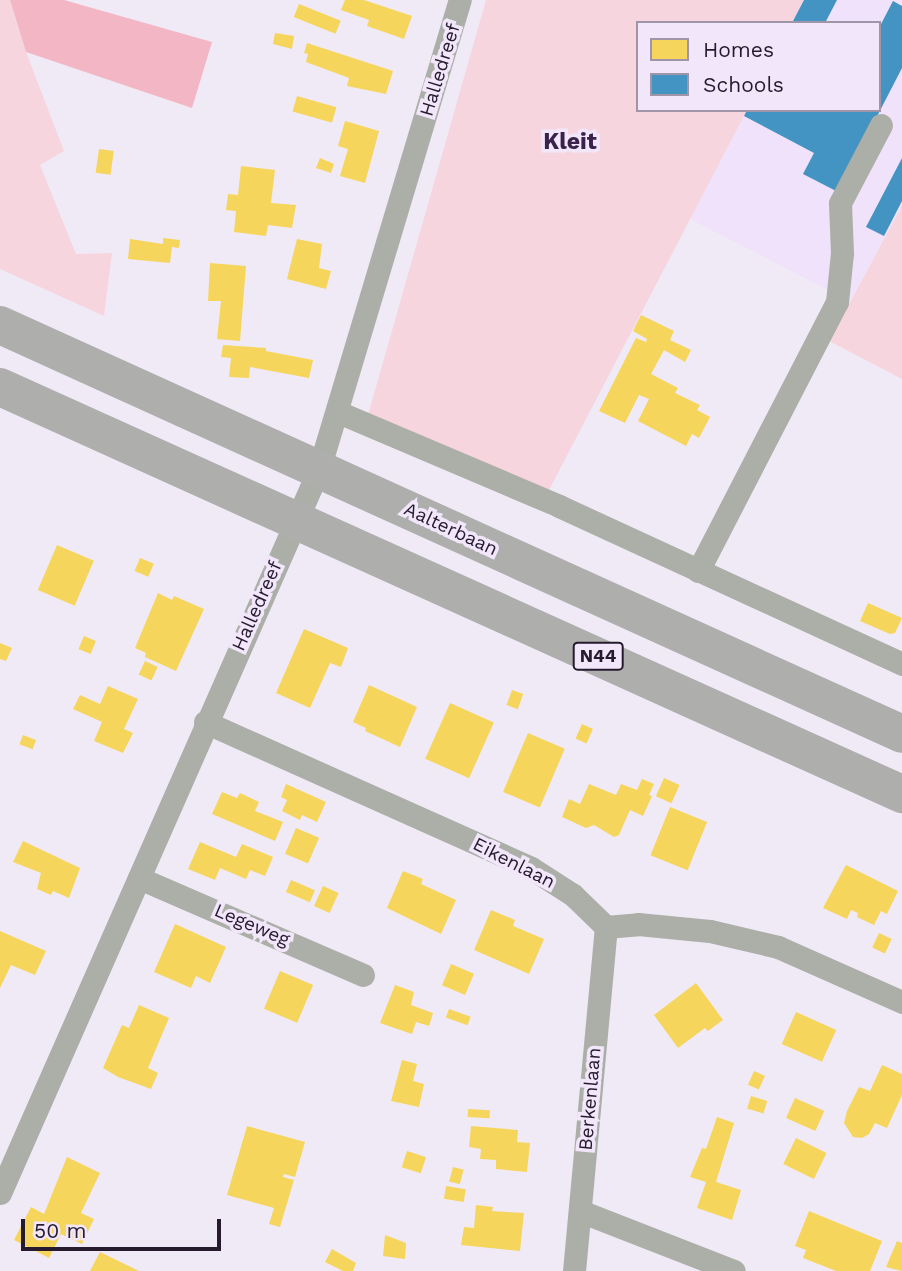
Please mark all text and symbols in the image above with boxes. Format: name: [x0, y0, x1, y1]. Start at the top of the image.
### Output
street label: Halledreef: [415, 21, 465, 119]
legend: [636, 21, 881, 112]
text: Homes: [703, 37, 774, 62]
text: Schools: [703, 72, 784, 97]
district label: Kleit: [543, 128, 597, 156]
street label: Aalterbaan: [401, 497, 501, 561]
street label: Halledreef: [227, 558, 287, 654]
road number: N44: [572, 642, 624, 670]
street label: Eikenlaan: [469, 833, 559, 893]
street label: Legeweg: [211, 899, 293, 951]
street label: Berkenlaan: [574, 1047, 606, 1151]
scale bar: [24, 1204, 224, 1248]
text: 50 m: [34, 1218, 86, 1243]

